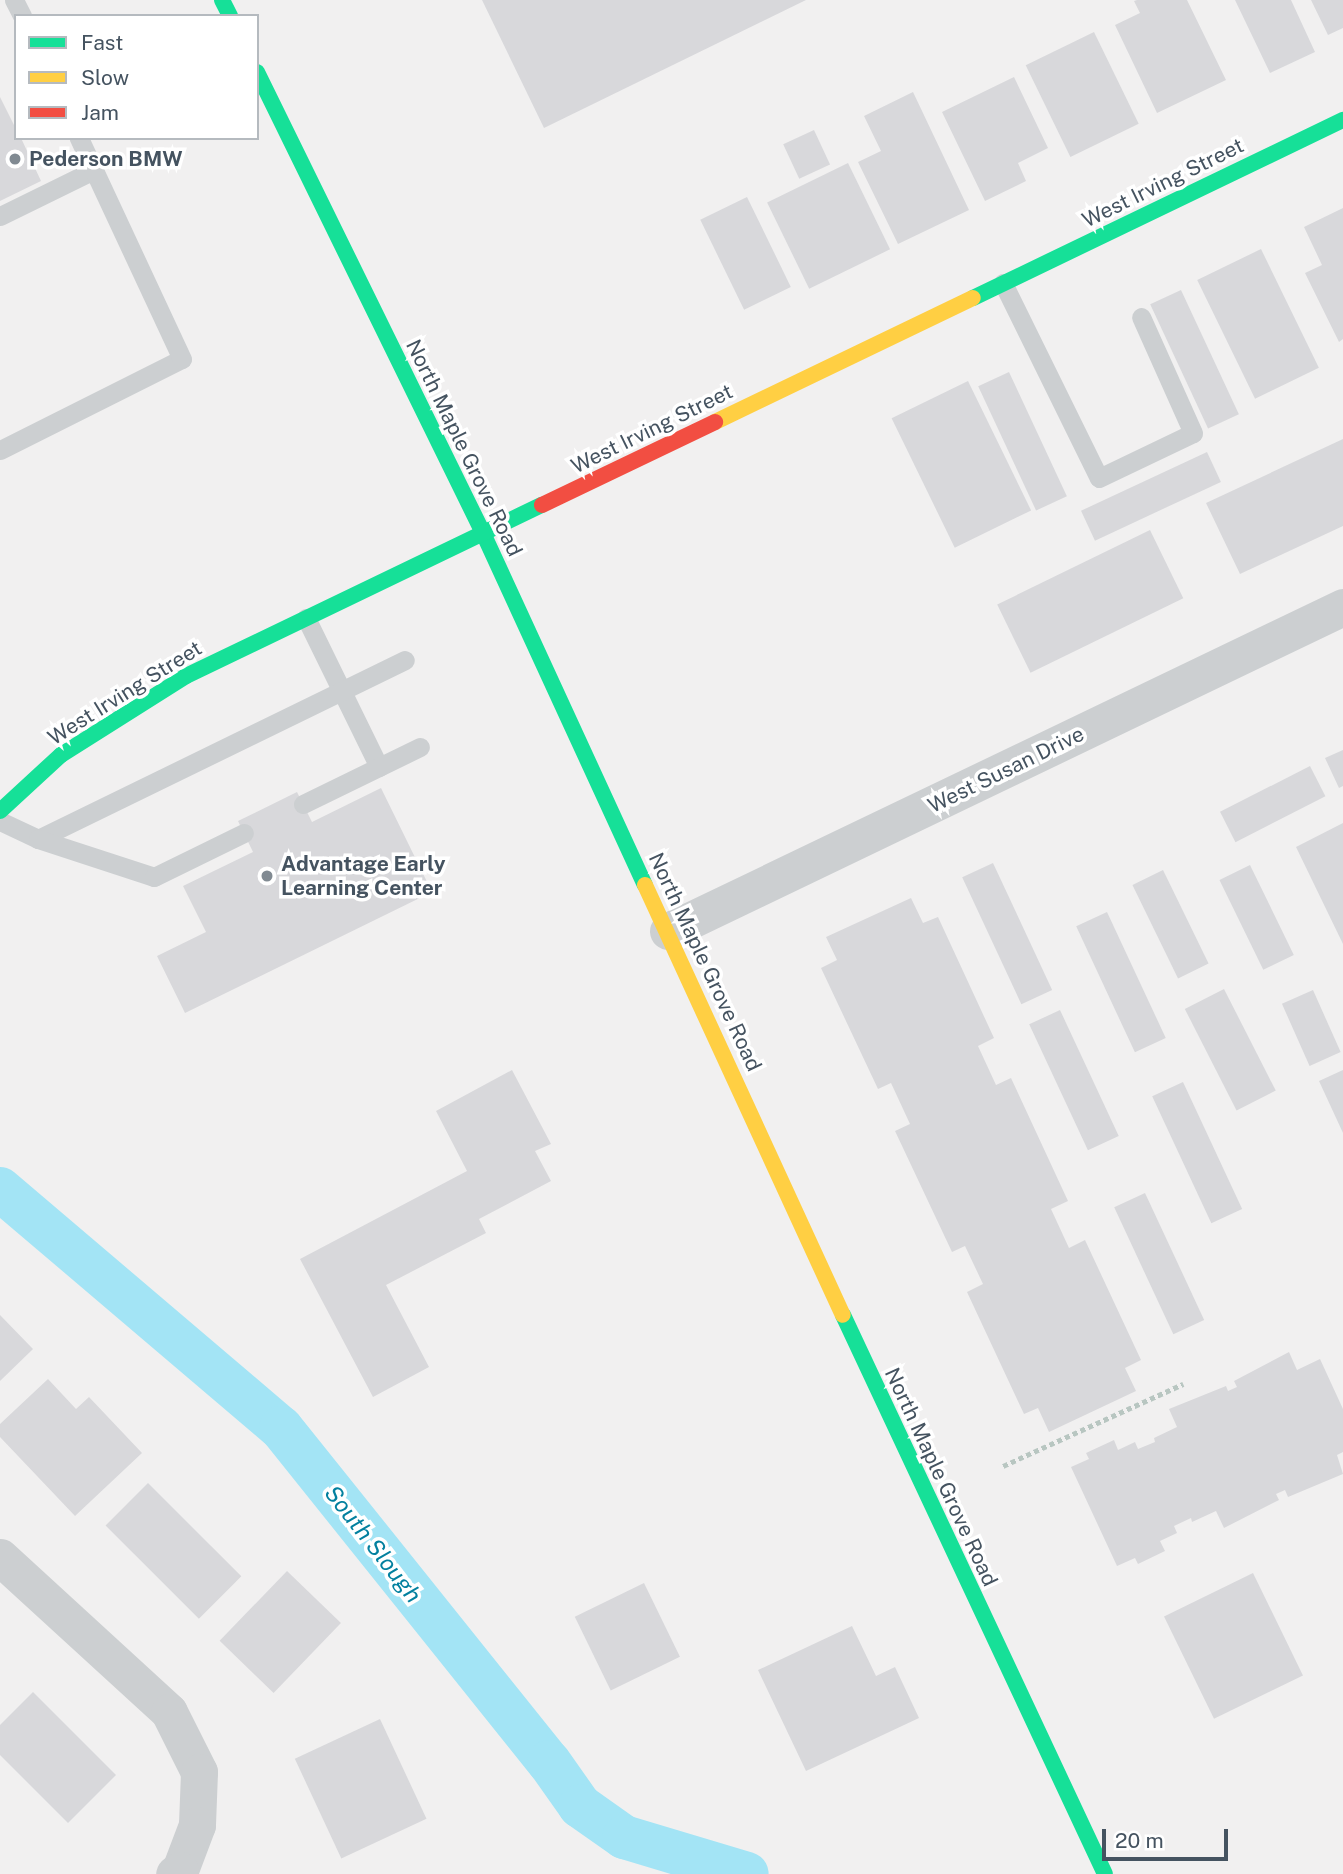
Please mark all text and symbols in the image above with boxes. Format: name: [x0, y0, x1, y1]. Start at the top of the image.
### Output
legend: [14, 14, 259, 140]
text: Fast: [81, 30, 123, 55]
text: Slow: [81, 65, 129, 90]
text: Jam: [81, 100, 119, 125]
street label: West Irving Street: [1078, 133, 1248, 233]
place label: Pederson BMW: [29, 146, 183, 172]
marker: Pederson BMW: [7, 151, 23, 167]
street label: North Maple Grove Road: [400, 335, 528, 561]
street label: West Irving Street: [567, 379, 737, 479]
street label: West Irving Street: [43, 636, 207, 750]
street label: West Susan Drive: [924, 721, 1088, 819]
street label: North Maple Grove Road: [643, 849, 767, 1075]
place label: Advantage Early Learning Center: [281, 851, 446, 901]
marker: Advantage Early Learning Center: [259, 868, 275, 884]
street label: North Maple Grove Road: [879, 1364, 1003, 1590]
water label: South Slough: [319, 1480, 427, 1608]
scale bar: [1105, 1814, 1231, 1858]
text: 20 m: [1115, 1828, 1164, 1853]

